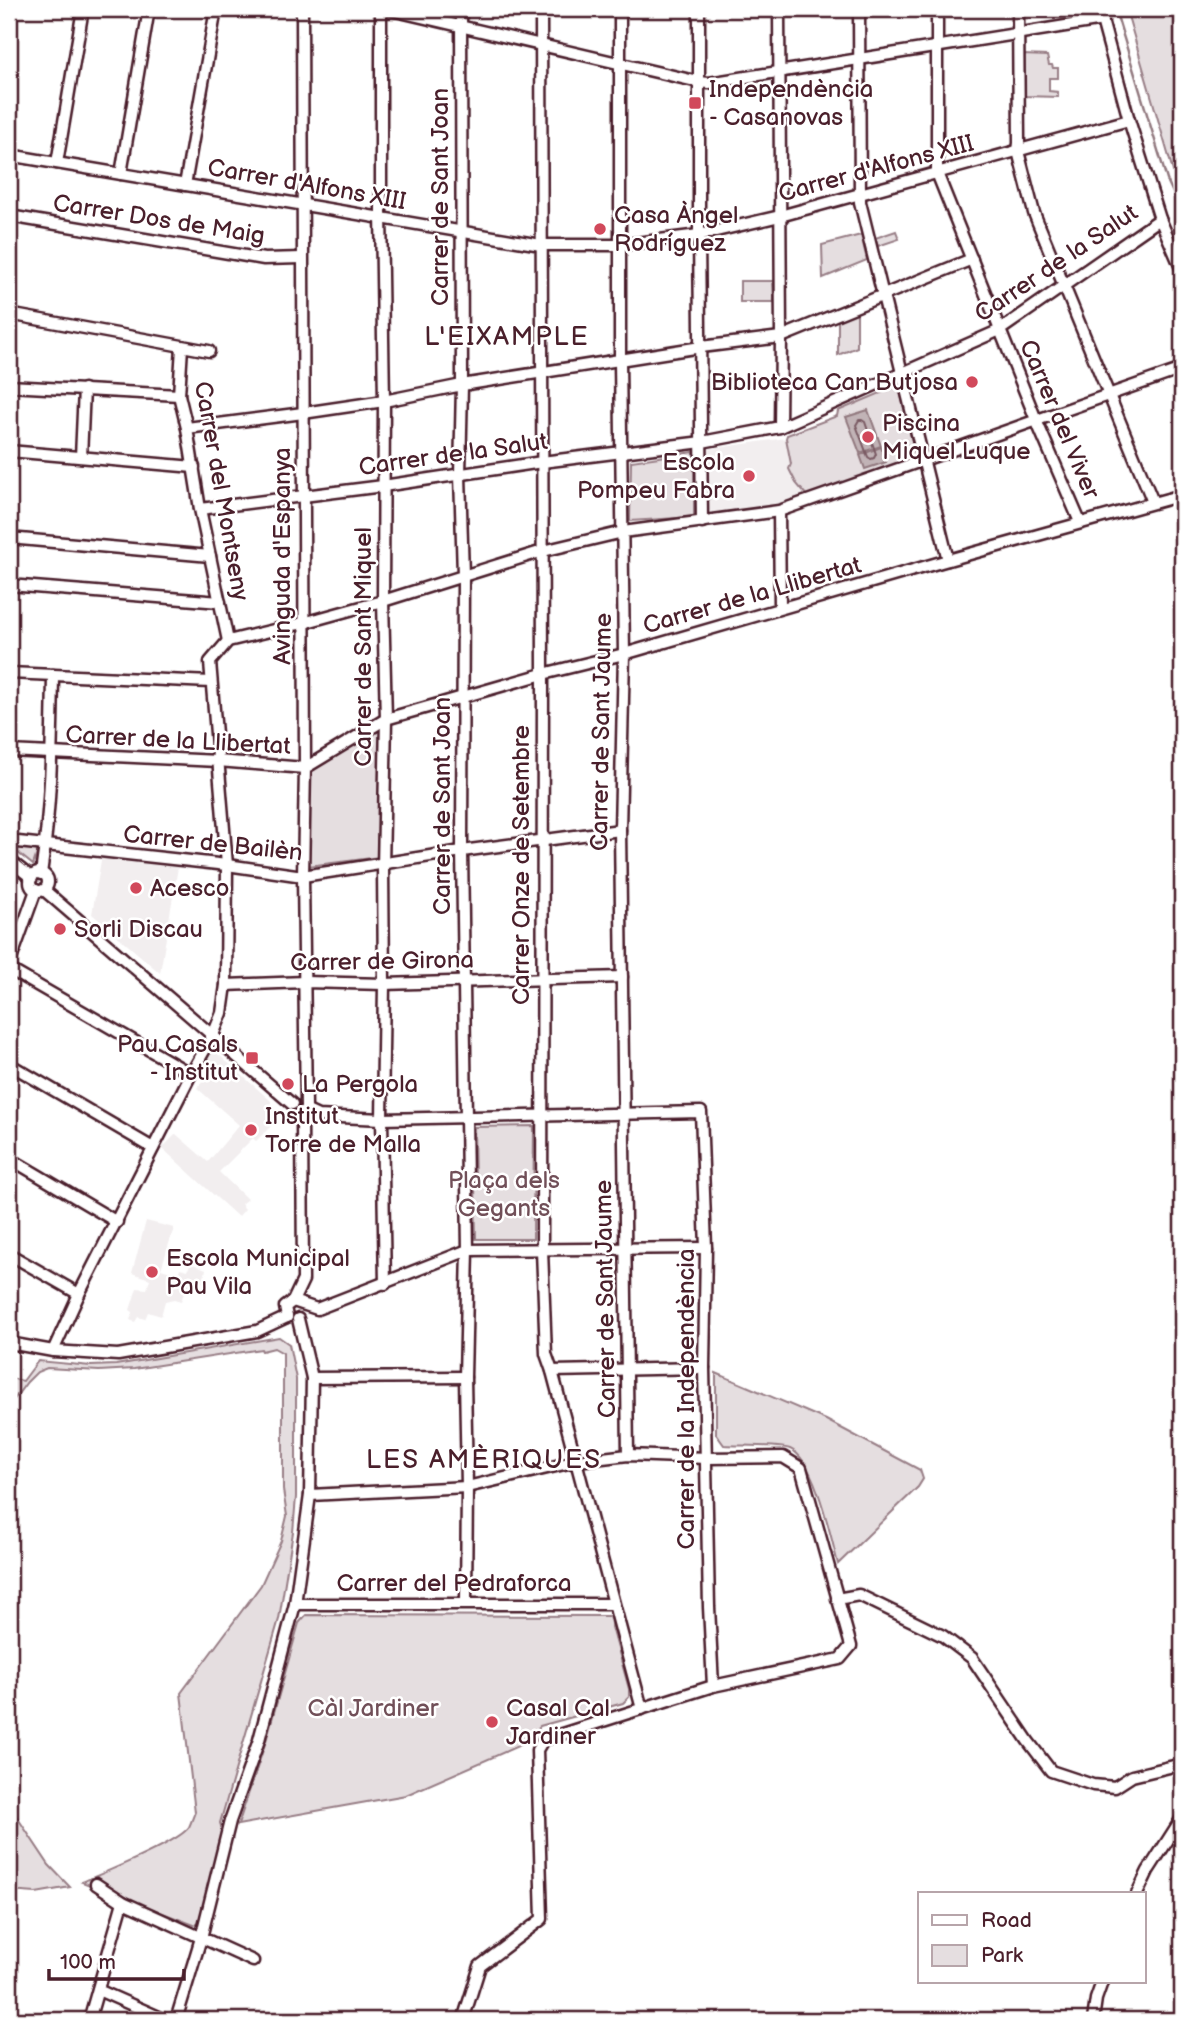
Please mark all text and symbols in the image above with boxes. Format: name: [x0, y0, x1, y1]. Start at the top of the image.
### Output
place label: Independència - Casanovas: [709, 75, 873, 132]
street label: Carrer de Sant Joan: [426, 88, 455, 306]
marker: Independència - Casanovas: [687, 95, 703, 111]
street label: Carrer d'Alfons XIII: [775, 128, 977, 209]
street label: Carrer d'Alfons XIII: [205, 153, 408, 216]
street label: Carrer Dos de Maig: [51, 188, 267, 251]
street label: Carrer de la Salut: [969, 198, 1144, 329]
place label: Casa Àngel Rodríguez: [614, 200, 738, 258]
marker: Casa Àngel Rodríguez: [592, 221, 608, 237]
district label: L'EIXAMPLE: [424, 322, 590, 353]
street label: Carrer del Viver: [1013, 335, 1106, 503]
place label: Biblioteca Can Butjosa: [711, 368, 958, 397]
marker: Biblioteca Can Butjosa: [964, 374, 980, 390]
street label: Carrer del Montseny: [188, 379, 255, 603]
place label: Piscina Miquel Luque: [882, 409, 1031, 466]
street label: Carrer de la Salut: [357, 427, 550, 482]
marker: Piscina Miquel Luque: [860, 429, 876, 445]
street label: Avinguda d'Espanya: [268, 447, 297, 665]
place label: Escola Pompeu Fabra: [577, 448, 735, 505]
marker: Escola Pompeu Fabra: [741, 468, 757, 484]
street label: Carrer de Sant Miquel: [349, 527, 378, 767]
street label: Carrer de la Llibertat: [640, 550, 865, 641]
street label: Carrer de Sant Jaume: [585, 613, 618, 851]
street label: Carrer de Sant Joan: [428, 697, 457, 915]
street label: Carrer de la Llibertat: [65, 720, 292, 761]
street label: Carrer Onze de Setembre: [507, 725, 536, 1005]
street label: Carrer de Bailèn: [122, 820, 304, 867]
place label: Acesco: [150, 874, 229, 903]
marker: Acesco: [128, 880, 144, 896]
place label: Sorli Discau: [74, 915, 203, 944]
marker: Sorli Discau: [52, 921, 68, 937]
street label: Carrer de Girona: [290, 945, 474, 978]
place label: Pau Casals - Institut: [117, 1030, 239, 1087]
marker: Pau Casals - Institut: [244, 1050, 260, 1066]
place label: La Pergola: [302, 1070, 418, 1099]
marker: La Pergola: [280, 1076, 296, 1092]
place label: Institut Torre de Malla: [265, 1102, 421, 1159]
marker: Institut Torre de Malla: [243, 1122, 259, 1138]
park label: Plaça dels Gegants: [448, 1166, 560, 1223]
street label: Carrer de Sant Jaume: [589, 1180, 622, 1418]
place label: Escola Municipal Pau Vila: [166, 1244, 350, 1301]
street label: Carrer de la Independència: [672, 1249, 701, 1549]
marker: Escola Municipal Pau Vila: [144, 1264, 160, 1280]
district label: LES AMÈRIQUES: [366, 1443, 602, 1476]
street label: Carrer del Pedraforca: [336, 1569, 572, 1598]
park label: Càl Jardiner: [308, 1694, 439, 1723]
place label: Casal Cal Jardiner: [506, 1694, 610, 1751]
marker: Casal Cal Jardiner: [484, 1714, 500, 1730]
legend: [918, 1892, 1146, 1983]
text: Road: [981, 1908, 1032, 1933]
scale bar: [49, 1938, 184, 1982]
text: Park: [981, 1943, 1024, 1968]
text: 100 m: [60, 1950, 116, 1975]

